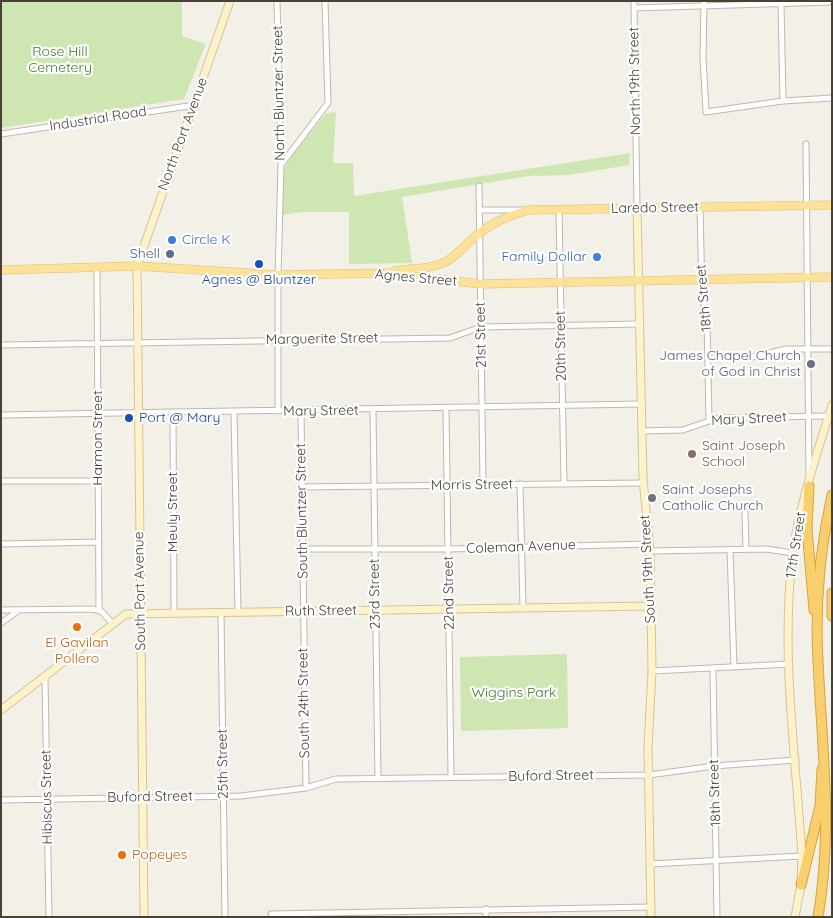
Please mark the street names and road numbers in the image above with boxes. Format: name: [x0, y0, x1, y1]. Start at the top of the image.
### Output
street label: North Bluntzer Street: [269, 25, 289, 161]
street label: North 19th Street: [626, 27, 644, 135]
street label: North Port Avenue: [155, 75, 211, 193]
street label: Industrial Road: [48, 103, 148, 135]
street label: Laredo Street: [611, 199, 699, 217]
street label: 18th Street: [693, 264, 715, 332]
street label: Agnes Street: [374, 266, 458, 290]
street label: 21st Street: [472, 302, 490, 368]
street label: 20th Street: [552, 310, 570, 382]
street label: Marguerite Street: [265, 330, 379, 348]
street label: Harmon Street: [90, 390, 106, 486]
street label: Mary Street: [283, 402, 359, 420]
street label: Mary Street: [711, 409, 787, 429]
street label: South Bluntzer Street: [292, 443, 312, 579]
street label: Meuly Street: [165, 472, 181, 552]
street label: Morris Street: [431, 476, 513, 494]
street label: 17th Street: [782, 511, 810, 579]
street label: South 19th Street: [637, 514, 659, 624]
street label: South Port Avenue: [131, 531, 149, 651]
street label: Coleman Avenue: [466, 537, 576, 557]
street label: 22nd Street: [440, 556, 458, 630]
street label: 23rd Street: [366, 558, 384, 630]
street label: Ruth Street: [285, 602, 357, 620]
street label: South 24th Street: [295, 648, 313, 758]
street label: 25th Street: [214, 729, 232, 799]
street label: Hibiscus Street: [38, 749, 56, 845]
street label: 18th Street: [705, 759, 725, 827]
street label: Buford Street: [508, 767, 594, 785]
street label: Buford Street: [107, 788, 193, 806]

